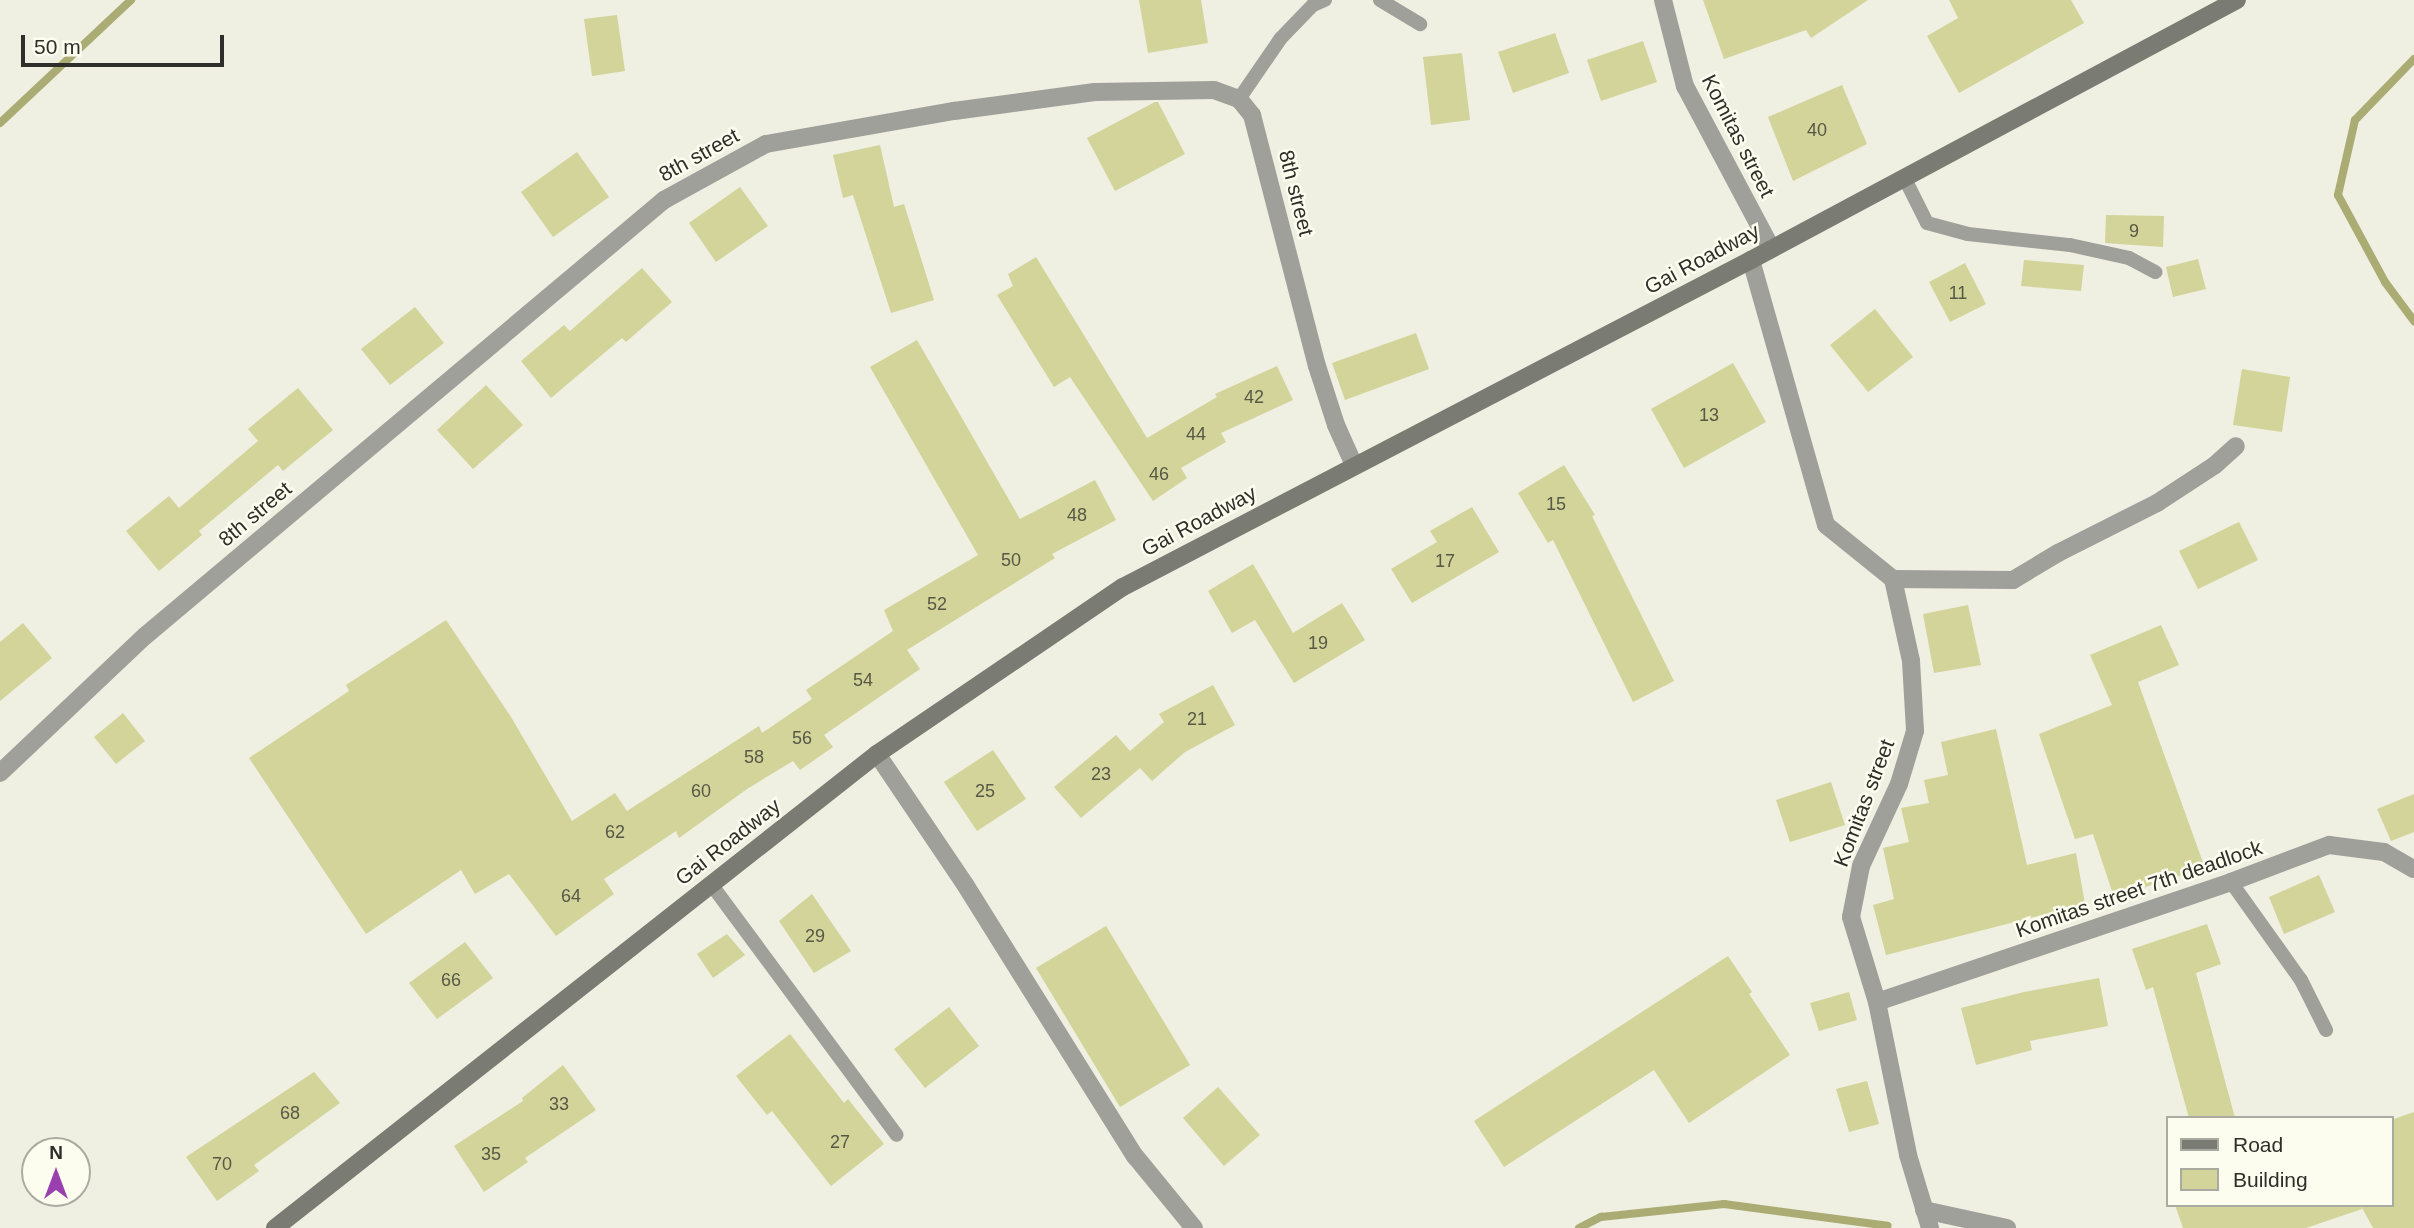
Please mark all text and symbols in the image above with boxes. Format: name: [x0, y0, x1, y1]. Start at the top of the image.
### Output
scale bar: [24, 21, 228, 65]
text: 50 m: [34, 35, 81, 58]
street label: Komitas street: [1696, 70, 1780, 202]
house number: 40: [1807, 119, 1827, 141]
street label: 8th street: [655, 123, 743, 187]
street label: 8th street: [1273, 147, 1319, 239]
street label: Gai Roadway: [1640, 218, 1764, 300]
house number: 9: [2129, 220, 2139, 242]
house number: 11: [1949, 282, 1967, 304]
house number: 42: [1244, 386, 1264, 408]
house number: 13: [1699, 404, 1719, 426]
house number: 44: [1186, 423, 1206, 445]
house number: 46: [1149, 463, 1169, 485]
street label: 8th street: [213, 476, 297, 552]
street label: Gai Roadway: [1137, 480, 1261, 562]
house number: 15: [1546, 493, 1566, 515]
house number: 48: [1067, 504, 1087, 526]
house number: 50: [1001, 549, 1021, 571]
house number: 17: [1435, 550, 1455, 572]
house number: 52: [927, 593, 947, 615]
house number: 19: [1308, 632, 1328, 654]
house number: 54: [853, 669, 873, 691]
house number: 21: [1187, 708, 1207, 730]
house number: 56: [792, 727, 812, 749]
street label: Komitas street: [1828, 736, 1900, 870]
house number: 58: [744, 746, 764, 768]
house number: 23: [1091, 763, 1111, 785]
house number: 60: [691, 780, 711, 802]
house number: 25: [975, 780, 995, 802]
street label: Gai Roadway: [671, 793, 785, 891]
house number: 62: [605, 821, 625, 843]
street label: Komitas street 7th deadlock: [2012, 835, 2266, 943]
house number: 64: [561, 885, 581, 907]
house number: 29: [805, 925, 825, 947]
house number: 66: [441, 969, 461, 991]
house number: 33: [549, 1093, 569, 1115]
house number: 68: [280, 1102, 300, 1124]
legend: [2166, 1116, 2393, 1207]
house number: 27: [830, 1131, 850, 1153]
text: Road: [2233, 1133, 2283, 1156]
north arrow: [21, 1137, 91, 1207]
text: N: [49, 1142, 63, 1163]
house number: 35: [481, 1143, 501, 1165]
house number: 70: [212, 1153, 232, 1175]
text: Building: [2233, 1168, 2308, 1191]

